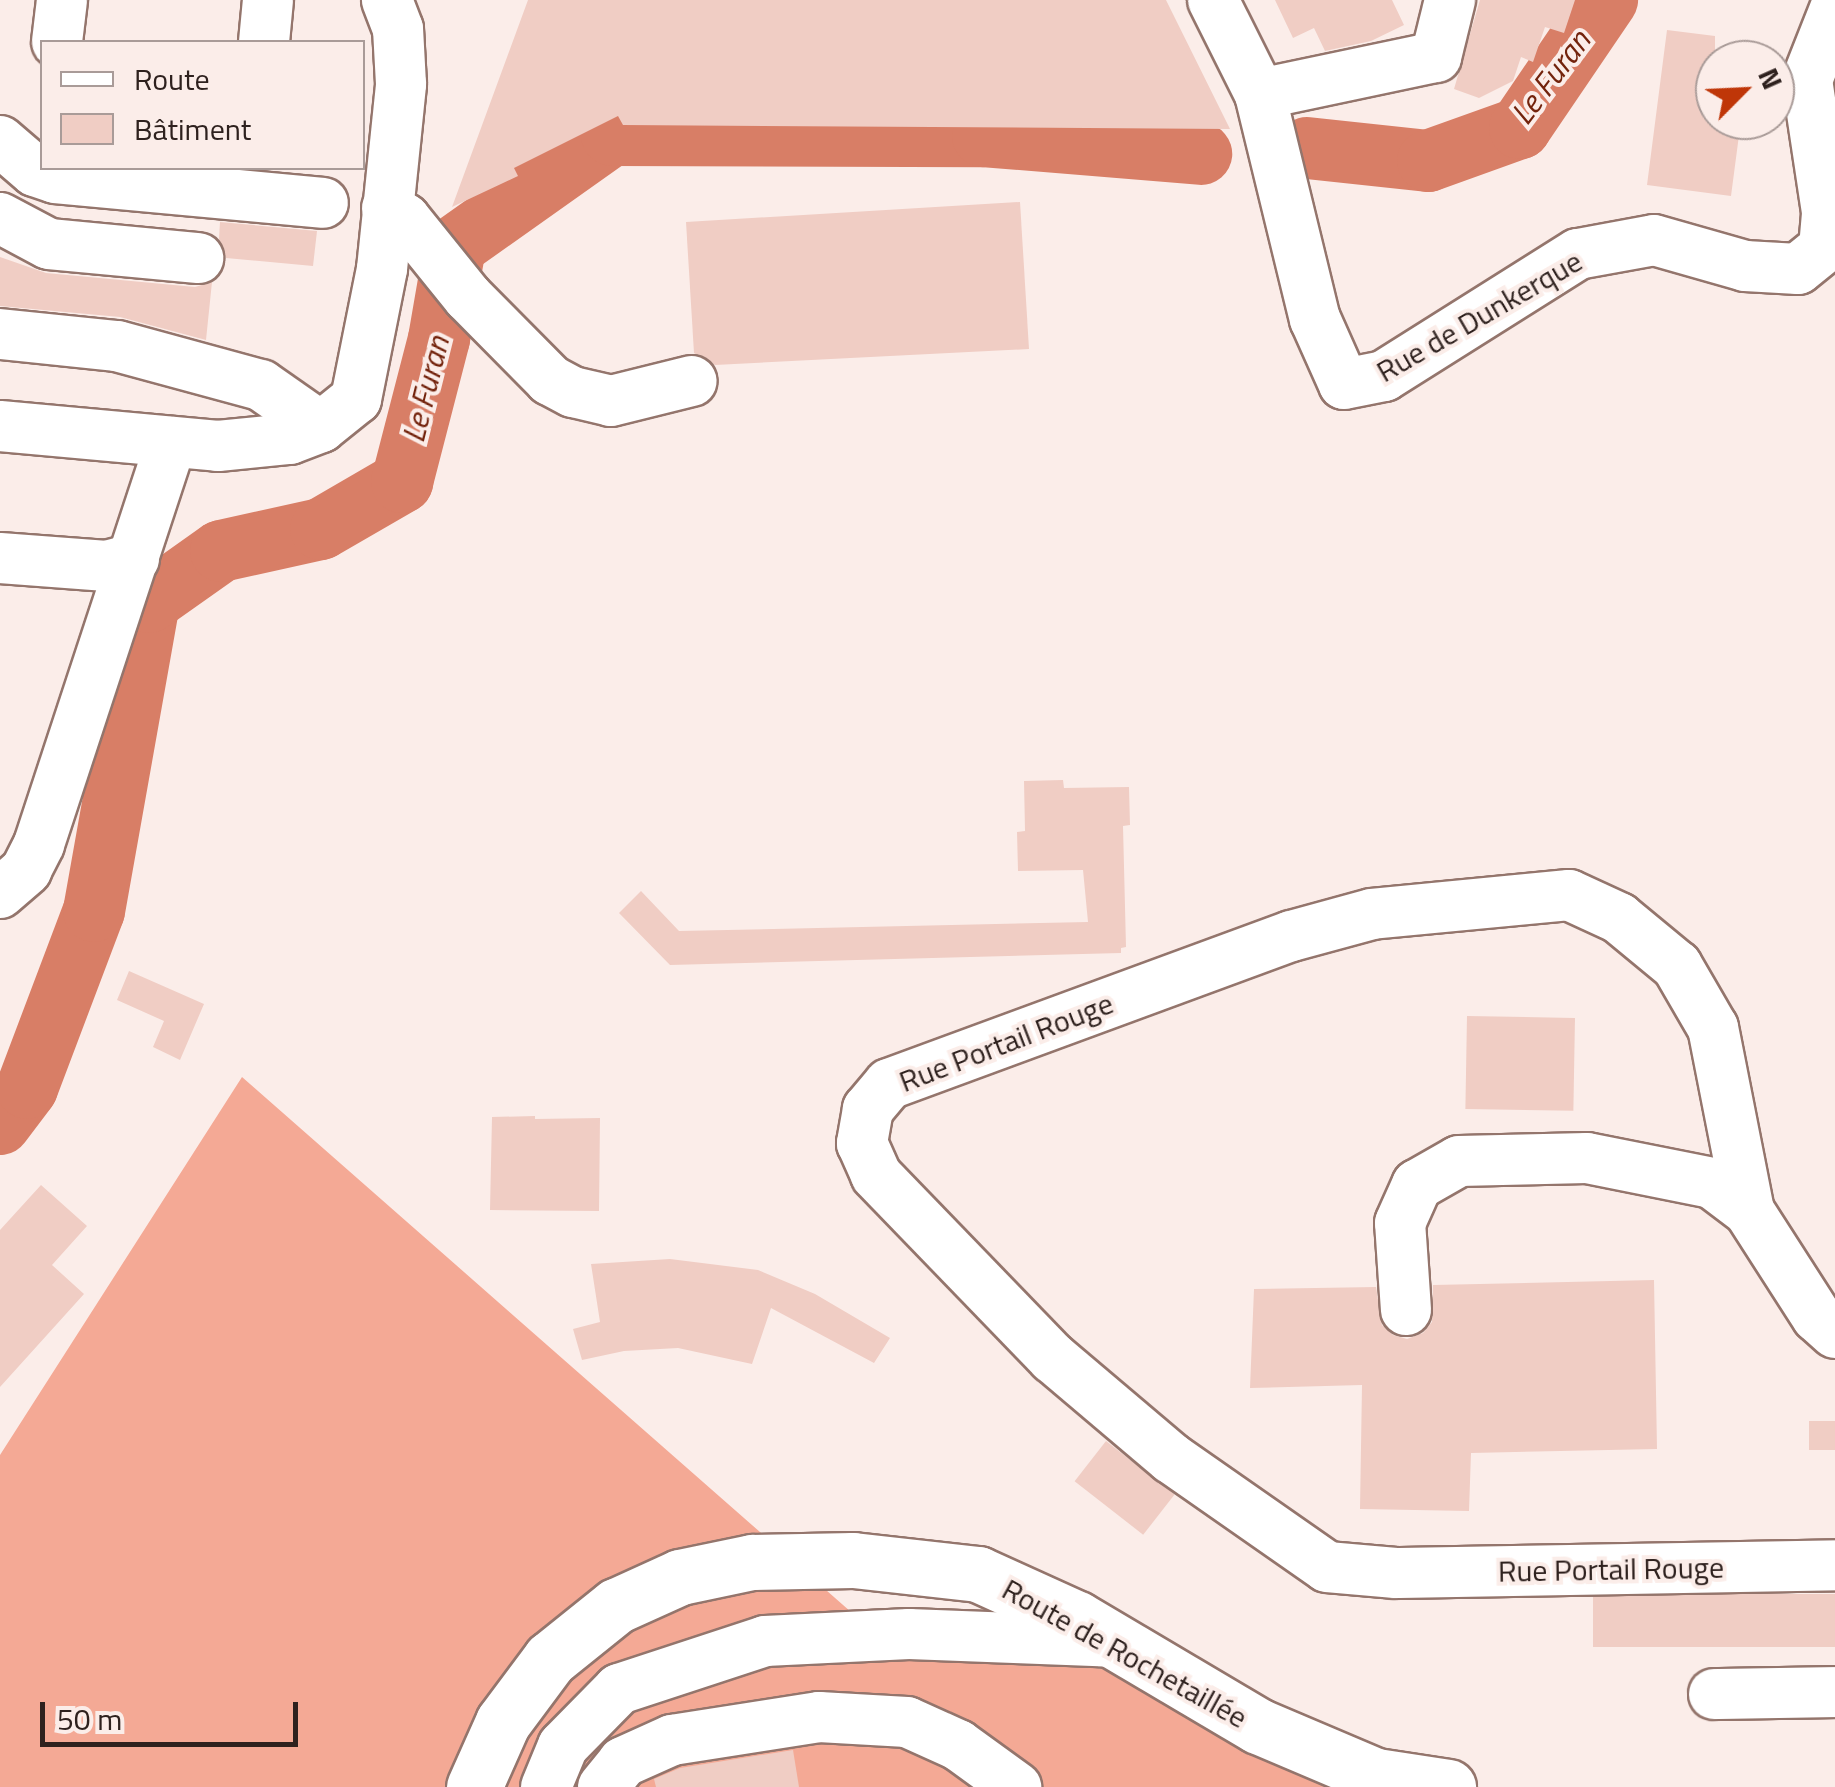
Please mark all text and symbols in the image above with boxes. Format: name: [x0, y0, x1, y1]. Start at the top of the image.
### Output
water label: Le Furan: [1502, 22, 1598, 132]
legend: [40, 40, 365, 170]
north arrow: [1695, 40, 1795, 140]
text: Route: [134, 56, 210, 102]
text: N: [1747, 61, 1795, 96]
text: Bâtiment: [134, 106, 251, 152]
street label: Rue de Dunkerque: [1370, 243, 1588, 389]
water label: Le Furan: [393, 332, 457, 446]
street label: Rue Portail Rouge: [894, 985, 1118, 1099]
street label: Rue Portail Rouge: [1498, 1549, 1724, 1589]
street label: Route de Rochetaillée: [996, 1571, 1254, 1735]
scale bar: [45, 1682, 302, 1744]
text: 50 m: [57, 1696, 122, 1742]

